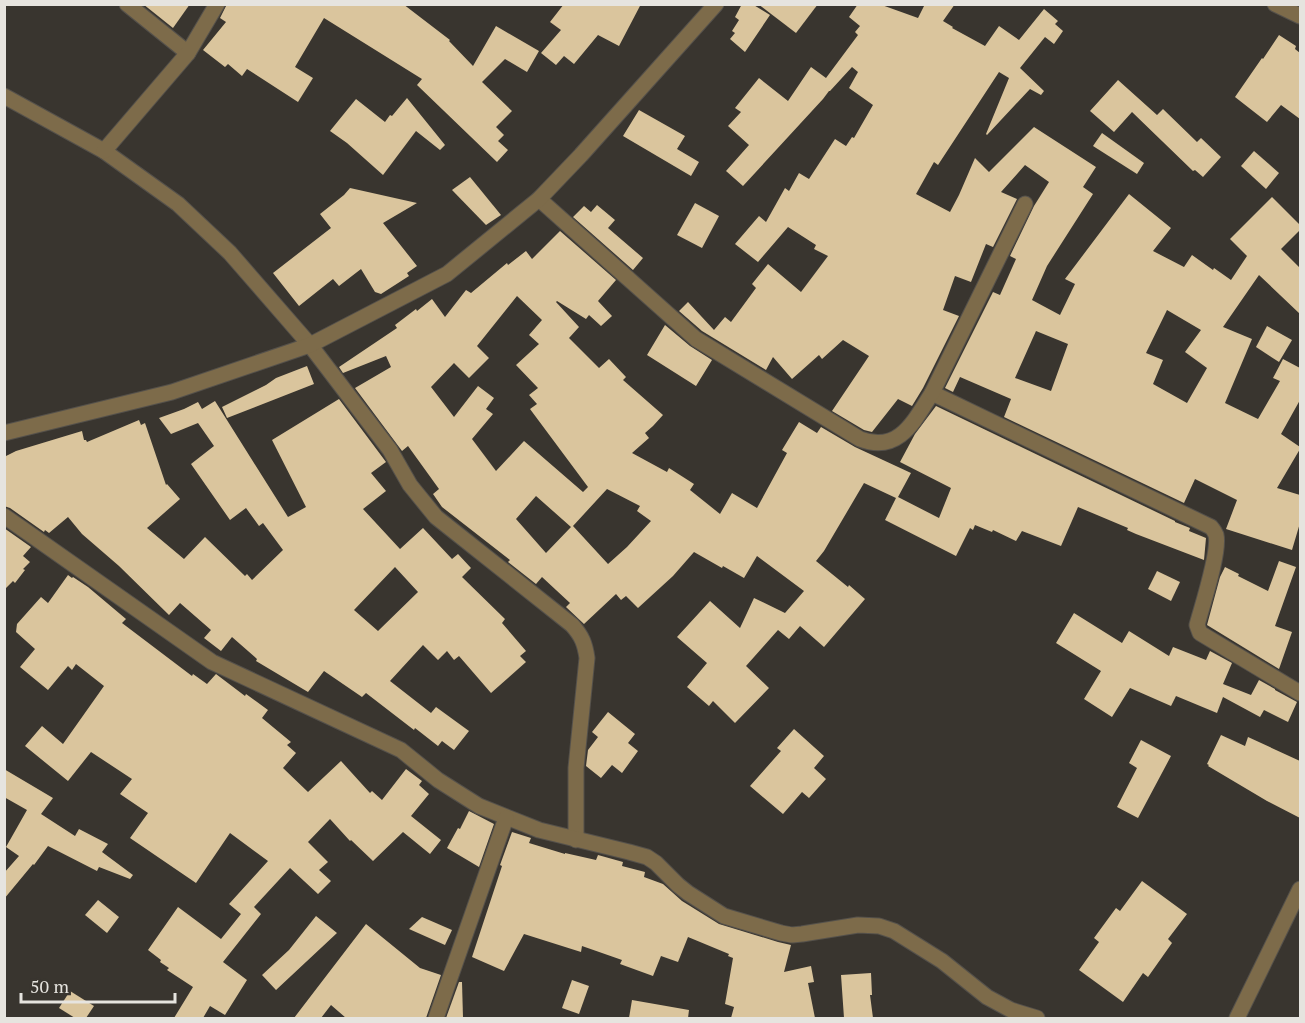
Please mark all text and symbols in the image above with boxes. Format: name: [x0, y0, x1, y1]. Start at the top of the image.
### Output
scale bar: [21, 966, 176, 1004]
text: 50 m: [30, 974, 70, 998]

